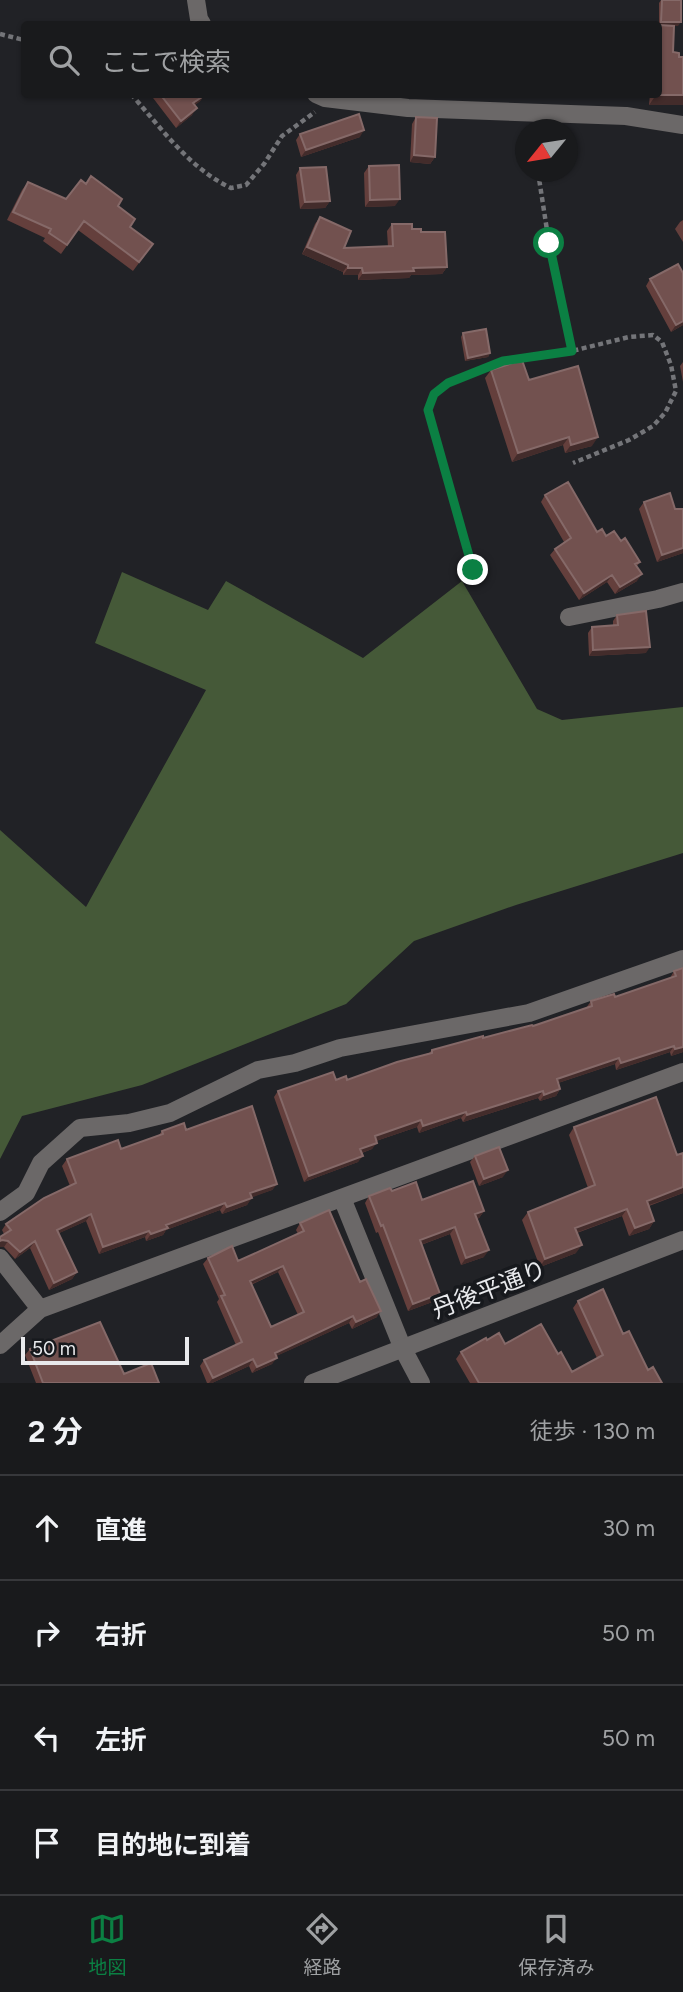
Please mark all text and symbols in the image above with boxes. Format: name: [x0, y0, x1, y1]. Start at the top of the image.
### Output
search box: [21, 21, 662, 98]
icon: search: [45, 41, 83, 79]
text: ここで検索: [101, 46, 231, 78]
north arrow: [515, 119, 578, 182]
route start: [533, 227, 564, 258]
route end: [457, 554, 488, 585]
street label: 丹後平通り: [428, 1254, 550, 1324]
scale bar: [21, 1334, 189, 1366]
text: 50 m: [32, 1337, 76, 1360]
text: 2 分: [28, 1413, 83, 1450]
text: 徒歩 · 130 m: [530, 1417, 655, 1445]
icon: ahead: [28, 1509, 66, 1547]
text: 直進: [95, 1514, 147, 1546]
text: 30 m: [602, 1514, 655, 1542]
icon: right: [28, 1614, 66, 1652]
text: 右折: [95, 1619, 147, 1651]
text: 50 m: [602, 1619, 655, 1647]
icon: left: [28, 1719, 66, 1757]
text: 左折: [95, 1724, 147, 1756]
text: 50 m: [602, 1724, 655, 1752]
icon: arrive: [28, 1824, 66, 1862]
text: 目的地に到着: [95, 1829, 251, 1861]
tab: 地図: [88, 1910, 127, 1979]
tab: 経路: [303, 1910, 342, 1979]
tab: 保存済み: [518, 1910, 595, 1979]

